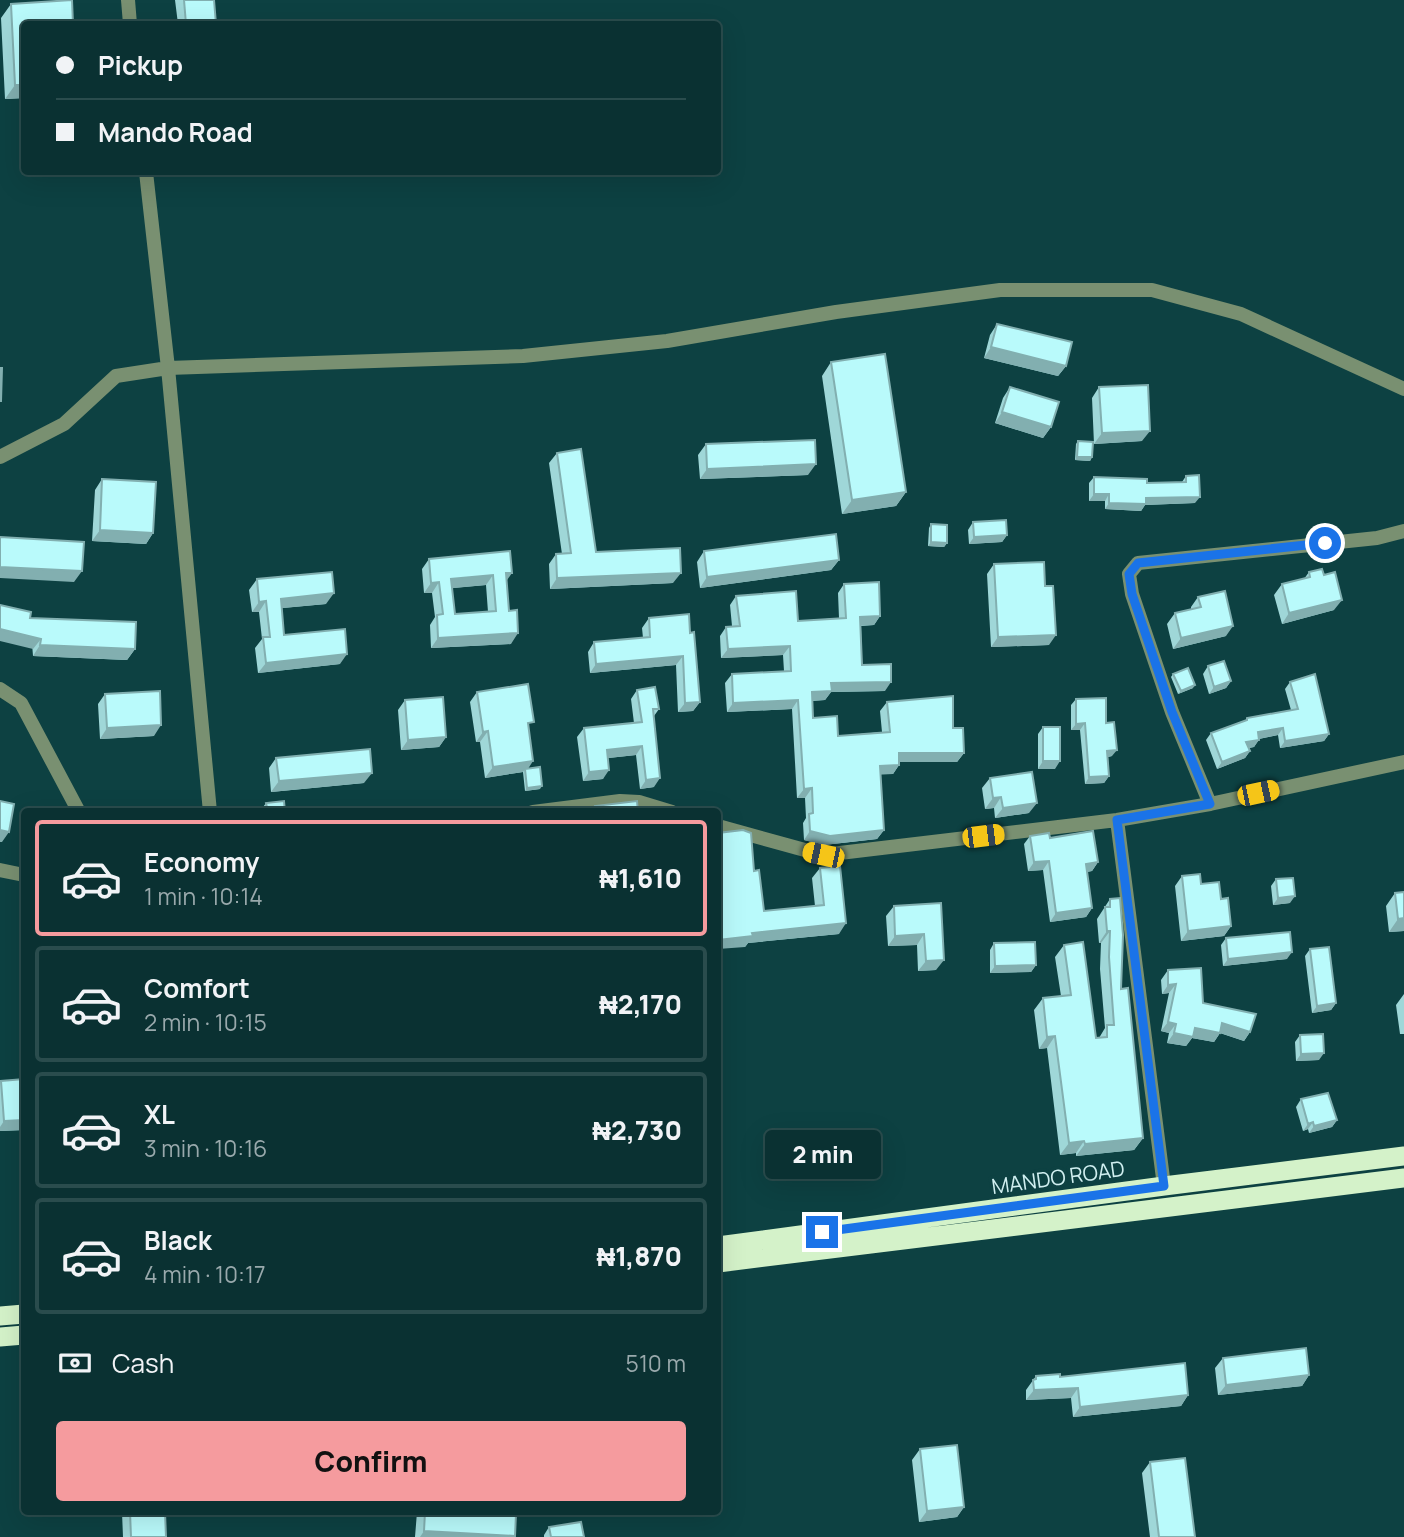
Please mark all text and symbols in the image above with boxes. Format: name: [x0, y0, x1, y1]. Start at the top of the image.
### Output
text: Pickup: [98, 47, 183, 83]
text: Mando Road: [98, 114, 253, 150]
route start: [1309, 527, 1341, 559]
car: [1236, 778, 1281, 808]
car: [961, 823, 1006, 849]
car: [801, 840, 846, 870]
text: Economy: [144, 844, 259, 880]
icon: car: [60, 847, 123, 910]
text: ₦1,610: [599, 860, 682, 896]
text: 1 min · 10:14: [144, 880, 263, 912]
text: Comfort: [144, 970, 250, 1006]
icon: car: [60, 973, 123, 1036]
text: ₦2,170: [599, 986, 682, 1022]
text: 2 min · 10:15: [144, 1006, 267, 1038]
text: XL: [144, 1096, 175, 1132]
icon: car: [60, 1099, 123, 1162]
text: ₦2,730: [592, 1112, 682, 1148]
callout: 2 min: [764, 1130, 880, 1180]
text: 3 min · 10:16: [144, 1132, 267, 1164]
text: 2 min: [793, 1138, 854, 1170]
street label: MANDO ROAD: [990, 1154, 1126, 1200]
route end: [806, 1216, 838, 1248]
text: Black: [144, 1222, 212, 1258]
icon: car: [60, 1225, 123, 1288]
text: ₦1,870: [596, 1238, 682, 1274]
text: 4 min · 10:17: [144, 1258, 266, 1290]
icon: cash: [56, 1344, 94, 1382]
text: Cash: [112, 1345, 174, 1381]
text: 510 m: [626, 1347, 686, 1379]
button: Confirm: [56, 1421, 686, 1501]

